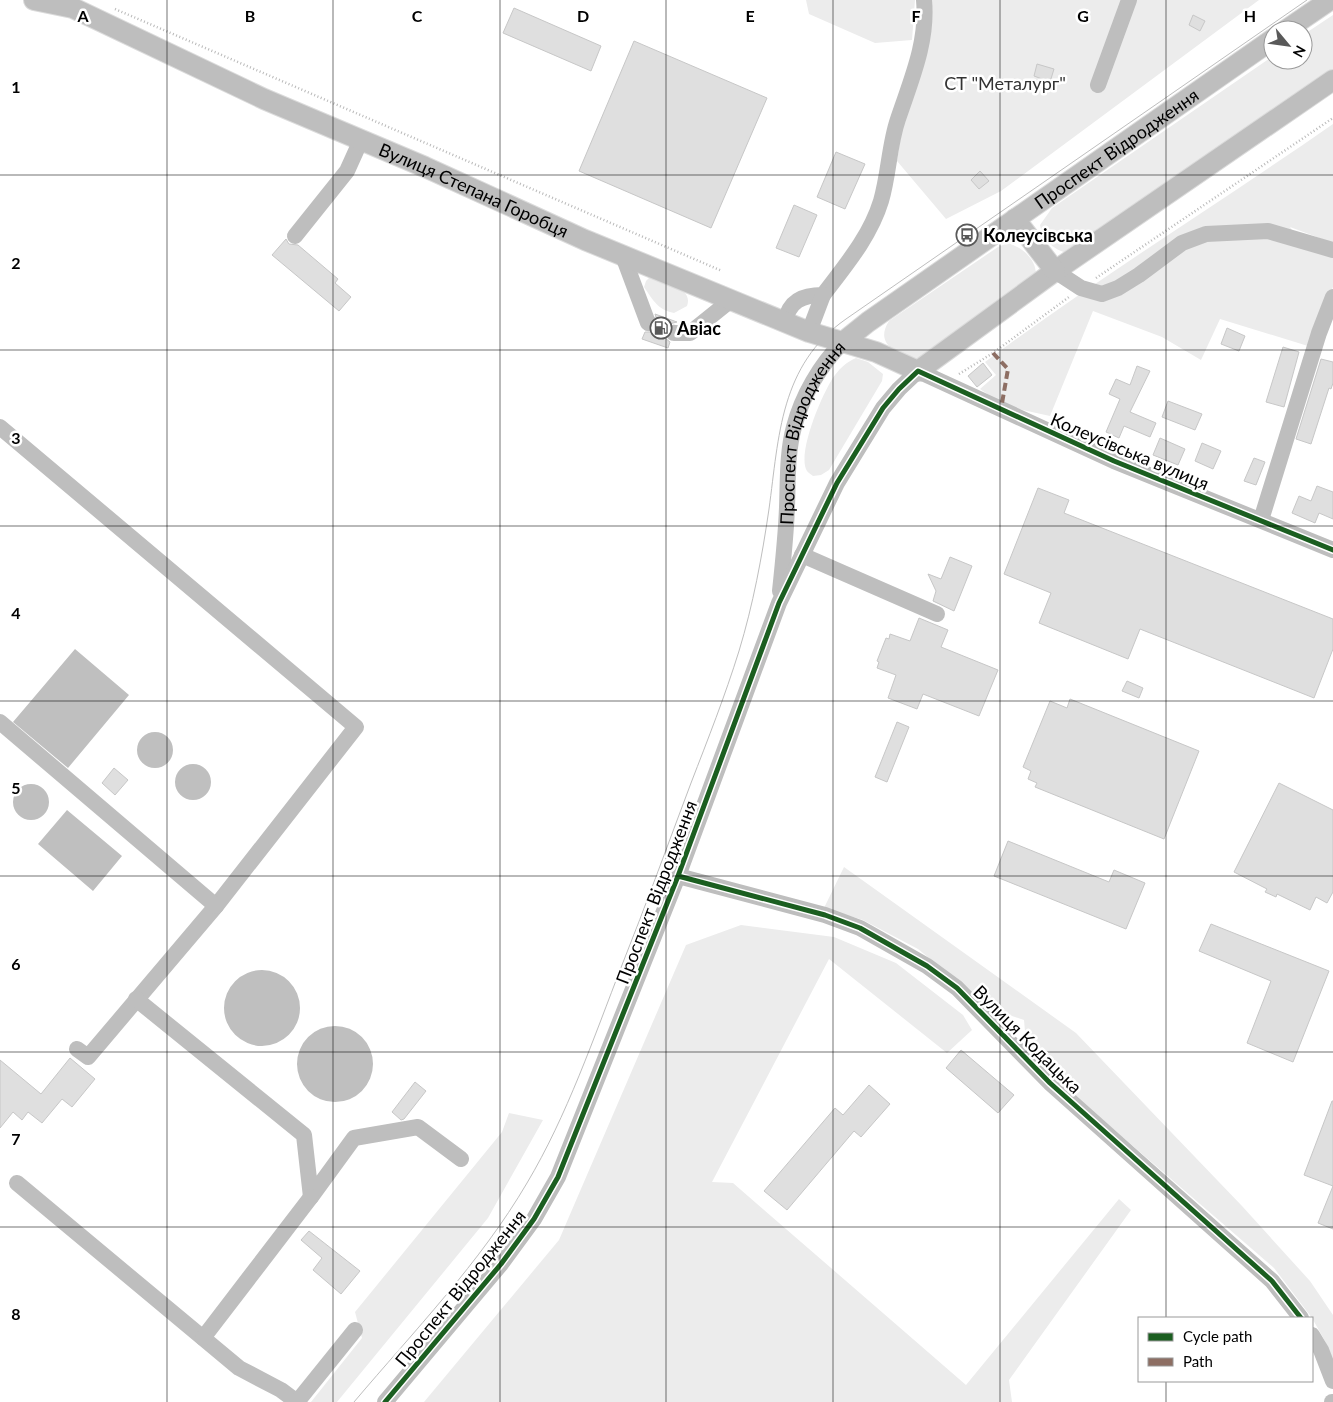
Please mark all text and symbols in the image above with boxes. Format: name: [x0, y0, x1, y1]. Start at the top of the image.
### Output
text: A: [76, 6, 89, 25]
text: B: [245, 6, 255, 25]
text: C: [412, 6, 423, 25]
text: D: [577, 6, 589, 25]
text: E: [745, 6, 755, 25]
text: F: [911, 6, 921, 25]
text: G: [1077, 6, 1089, 25]
text: H: [1244, 6, 1256, 25]
north arrow: [1263, 20, 1313, 70]
text: N: [1290, 43, 1310, 60]
park label: СТ "Металург": [944, 72, 1066, 94]
text: 1: [11, 77, 21, 96]
street label: Проспект Відродження: [1030, 84, 1203, 213]
street label: Вулиця Степана Горобця: [376, 138, 572, 242]
bus stop icon: Колеусівська: [955, 223, 979, 247]
place label: Колеусівська: [983, 224, 1093, 246]
text: 2: [11, 253, 21, 272]
fuel station icon: Авіас: [649, 316, 673, 340]
place label: Авіас: [676, 317, 721, 339]
street label: Проспект Відродження: [775, 336, 849, 525]
street label: Колеусівська вулиця: [1048, 408, 1212, 494]
text: 3: [11, 428, 21, 447]
text: 4: [11, 603, 21, 622]
text: 5: [11, 778, 21, 797]
street label: Проспект Відродження: [611, 797, 701, 987]
text: 6: [11, 954, 21, 973]
street label: Вулиця Кодацька: [969, 980, 1087, 1098]
text: 7: [11, 1129, 21, 1148]
street label: Проспект Відродження: [390, 1205, 530, 1371]
text: 8: [11, 1304, 21, 1323]
legend: [1138, 1317, 1313, 1382]
text: Cycle path: [1183, 1327, 1252, 1345]
text: Path: [1183, 1352, 1213, 1370]

